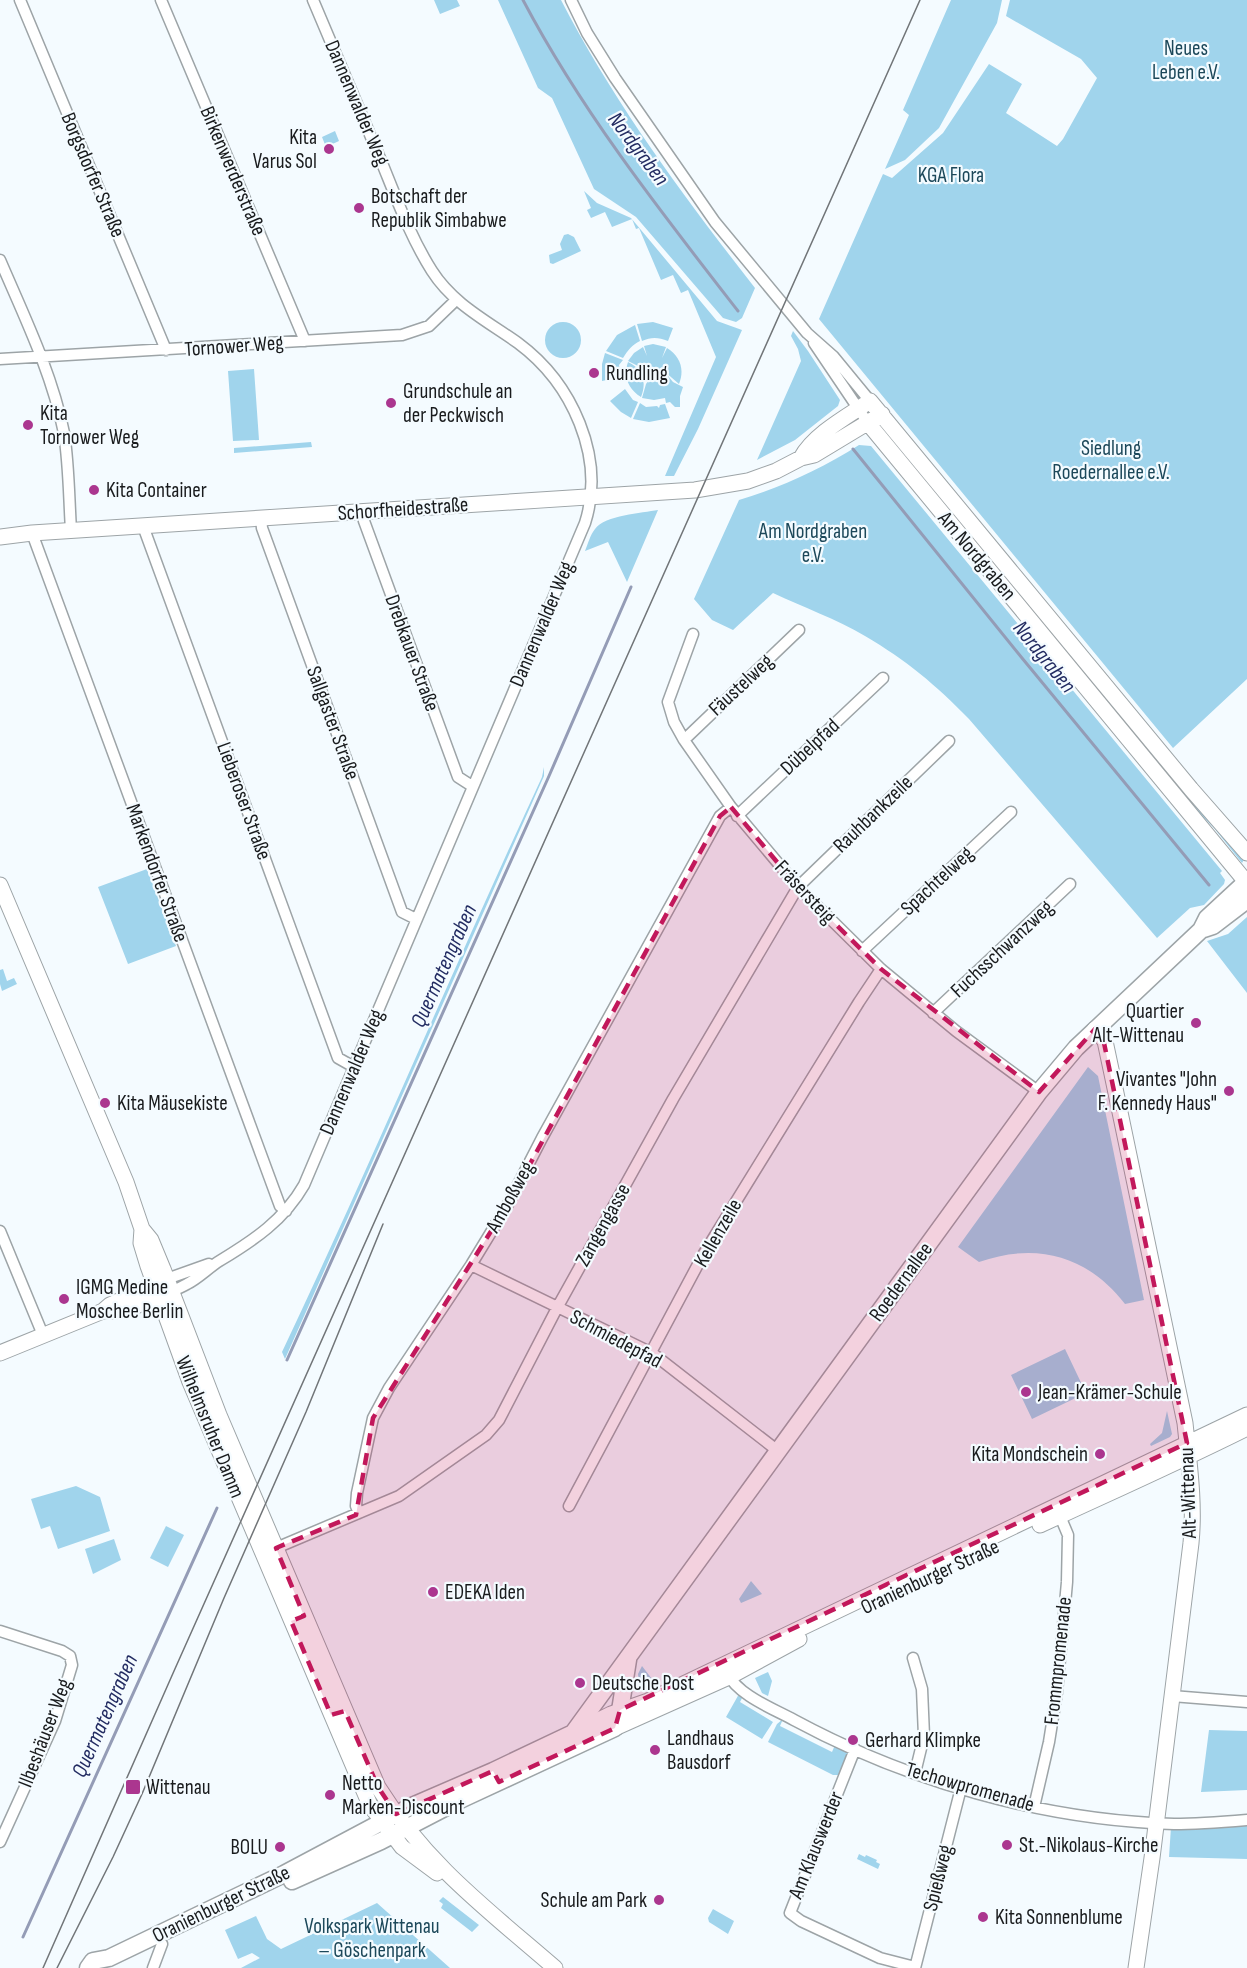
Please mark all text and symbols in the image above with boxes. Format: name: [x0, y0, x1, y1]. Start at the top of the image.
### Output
street label: Dannenwalder Weg: [319, 36, 395, 170]
park label: Neues Leben e.V.: [1152, 36, 1220, 85]
street label: Birkenwerderstraße: [195, 103, 271, 239]
water label: Nordgraben: [602, 107, 674, 191]
street label: Borgsdorfer Straße: [55, 109, 131, 241]
place label: Kita Varus Sol: [253, 125, 317, 174]
marker: Kita Varus Sol: [322, 142, 336, 156]
park label: KGA Flora: [918, 163, 984, 188]
place label: Botschaft der Republik Simbabwe: [371, 184, 507, 233]
marker: Botschaft der Republik Simbabwe: [352, 201, 366, 215]
street label: Tornower Weg: [184, 330, 284, 362]
place label: Rundling: [606, 361, 668, 386]
marker: Rundling: [587, 366, 601, 380]
place label: Grundschule an der Peckwisch: [403, 379, 513, 428]
marker: Grundschule an der Peckwisch: [384, 396, 398, 410]
place label: Kita Tornower Weg: [40, 401, 139, 450]
marker: Kita Tornower Weg: [21, 418, 35, 432]
park label: Siedlung Roedernallee e.V.: [1052, 436, 1170, 485]
place label: Kita Container: [106, 478, 207, 503]
marker: Kita Container: [87, 483, 101, 497]
street label: Schorfheidestraße: [337, 492, 469, 526]
street label: Am Nordgraben: [932, 506, 1021, 606]
park label: Am Nordgraben e.V.: [758, 519, 867, 568]
street label: Dannenwalder Weg: [504, 557, 580, 691]
street label: Drebkauer Straße: [379, 591, 445, 715]
water label: Nordgraben: [1007, 615, 1081, 699]
street label: Fäustelweg: [704, 649, 778, 721]
street label: Sallgaster Straße: [301, 663, 365, 783]
street label: Dübelpfad: [775, 713, 845, 781]
street label: Lieberoser Straße: [211, 739, 277, 863]
street label: Rauhbankzeile: [828, 770, 918, 858]
street label: Markendorfer Straße: [120, 800, 194, 946]
street label: Spachtelweg: [895, 841, 979, 921]
street label: Fräsersteig: [769, 855, 841, 929]
street label: Fuchsschwanzweg: [946, 895, 1058, 1003]
water label: Quermatengraben: [405, 900, 483, 1032]
place label: Quartier Alt-Wittenau: [1092, 999, 1184, 1048]
street label: Dannenwalder Weg: [314, 1005, 390, 1139]
marker: Quartier Alt-Wittenau: [1189, 1016, 1203, 1030]
place label: Vivantes "John F. Kennedy Haus": [1098, 1067, 1217, 1116]
marker: Vivantes "John F. Kennedy Haus": [1222, 1084, 1236, 1098]
place label: Kita Mäusekiste: [117, 1091, 228, 1116]
marker: Kita Mäusekiste: [98, 1096, 112, 1110]
street label: Amboßweg: [480, 1157, 540, 1238]
street label: Zangengasse: [570, 1179, 636, 1271]
street label: Kellenzeile: [688, 1194, 748, 1272]
street label: Roedernallee: [864, 1238, 938, 1326]
place label: IGMG Medine Moschee Berlin: [76, 1275, 183, 1324]
marker: IGMG Medine Moschee Berlin: [57, 1292, 71, 1306]
street label: Schmiedepfad: [566, 1304, 666, 1374]
street label: Wilhelmsruher Damm: [170, 1352, 250, 1502]
place label: Jean-Krämer-Schule: [1037, 1380, 1182, 1405]
marker: Jean-Krämer-Schule: [1019, 1385, 1033, 1399]
place label: Kita Mondschein: [972, 1442, 1088, 1467]
marker: Kita Mondschein: [1093, 1447, 1107, 1461]
street label: Alt-Wittenau: [1174, 1447, 1202, 1540]
street label: Oranienburger Straße: [857, 1534, 1003, 1620]
place label: EDEKA Iden: [445, 1580, 525, 1605]
marker: EDEKA Iden: [426, 1585, 440, 1599]
street label: Frommpromenade: [1039, 1596, 1077, 1726]
water label: Quermatengraben: [66, 1650, 144, 1782]
place label: Deutsche Post: [592, 1671, 694, 1696]
street label: Ilbeshäuser Weg: [13, 1675, 77, 1791]
marker: Deutsche Post: [573, 1676, 587, 1690]
place label: Landhaus Bausdorf: [667, 1726, 734, 1775]
place label: Gerhard Klimpke: [865, 1728, 981, 1753]
marker: Gerhard Klimpke: [846, 1733, 860, 1747]
marker: Landhaus Bausdorf: [648, 1743, 662, 1757]
street label: Techowpromenade: [903, 1757, 1037, 1817]
place label: Netto Marken-Discount: [342, 1771, 465, 1820]
place label: Wittenau: [146, 1775, 211, 1800]
marker: Wittenau: [124, 1778, 142, 1796]
marker: Netto Marken-Discount: [323, 1788, 337, 1802]
street label: Am Klauswerder: [783, 1788, 849, 1903]
place label: St.-Nikolaus-Kirche: [1019, 1833, 1158, 1858]
place label: BOLU: [230, 1835, 268, 1860]
marker: St.-Nikolaus-Kirche: [1000, 1838, 1014, 1852]
marker: BOLU: [273, 1840, 287, 1854]
street label: Spießweg: [918, 1842, 958, 1914]
street label: Oranienburger Straße: [148, 1860, 294, 1948]
place label: Schule am Park: [541, 1888, 647, 1913]
marker: Schule am Park: [652, 1893, 666, 1907]
place label: Kita Sonnenblume: [995, 1905, 1123, 1930]
marker: Kita Sonnenblume: [976, 1910, 990, 1924]
park label: Volkspark Wittenau – Göschenpark: [304, 1914, 440, 1963]

